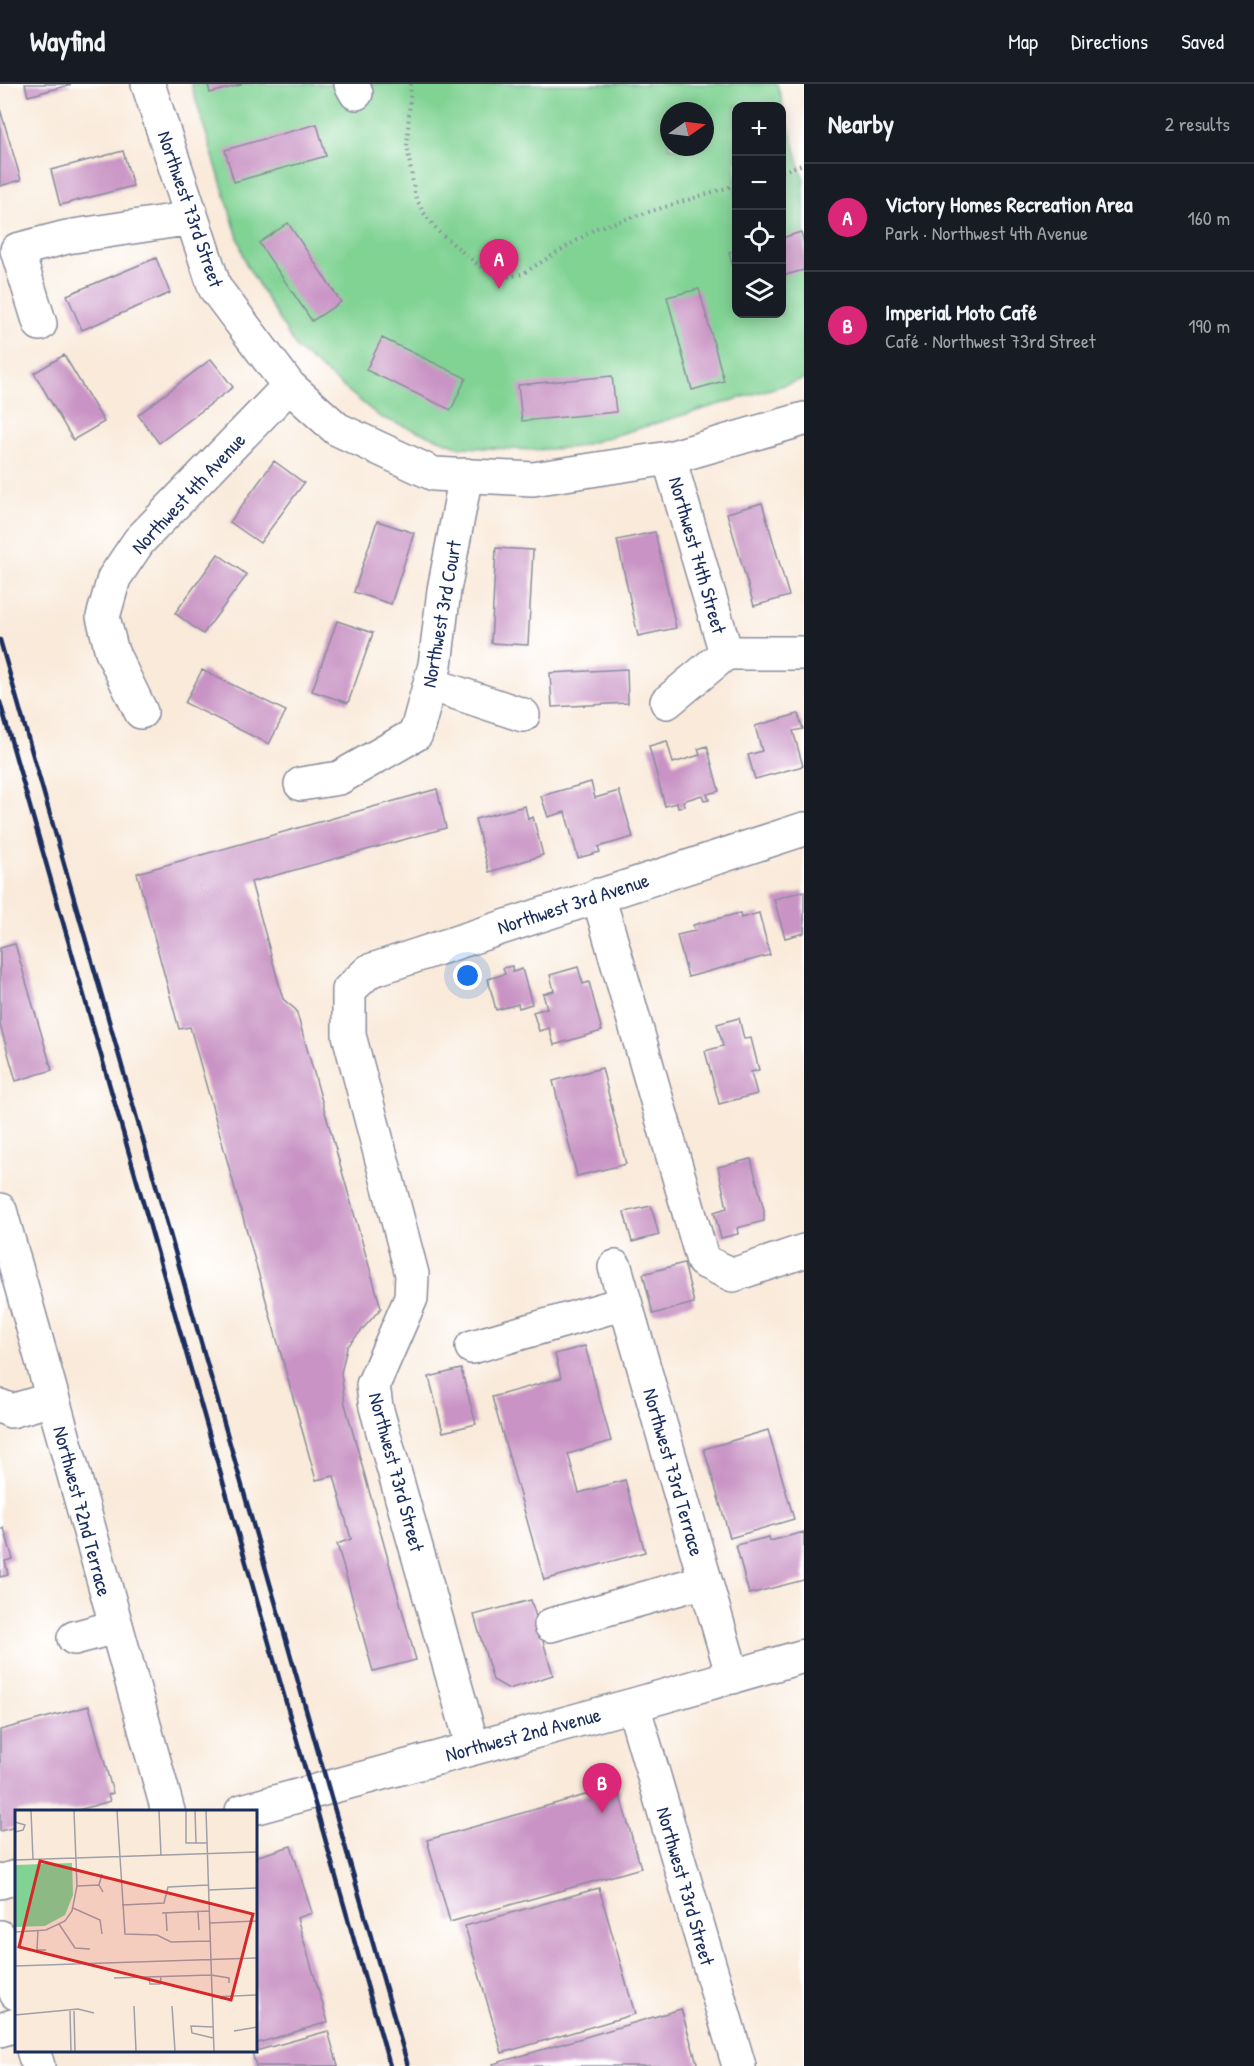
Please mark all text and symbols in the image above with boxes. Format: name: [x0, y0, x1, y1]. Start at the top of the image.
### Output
text: Wayfind: [30, 22, 105, 60]
text: Map: [1008, 27, 1038, 56]
text: Directions: [1071, 27, 1148, 56]
text: Saved: [1181, 27, 1224, 56]
north arrow: [660, 102, 714, 156]
map controls: [732, 102, 786, 318]
button: +: [732, 102, 786, 156]
text: Nearby: [828, 106, 894, 141]
text: 2 results: [1165, 110, 1230, 137]
street label: Northwest 73rd Street: [152, 127, 231, 292]
button: −: [732, 156, 786, 210]
text: Victory Homes Recreation Area: [885, 189, 1133, 219]
text: A: [843, 204, 852, 231]
text: 160 m: [1188, 204, 1230, 231]
button: locate: [732, 210, 786, 264]
text: Park · Northwest 4th Avenue: [885, 219, 1088, 246]
pin: A: [480, 240, 518, 289]
button: layers: [732, 264, 786, 318]
text: Imperial Moto Café: [885, 297, 1037, 327]
text: B: [842, 312, 853, 339]
text: 190 m: [1188, 312, 1230, 339]
text: Café · Northwest 73rd Street: [885, 327, 1096, 354]
street label: Northwest 4th Avenue: [125, 427, 251, 559]
street label: Northwest 74th Street: [663, 473, 734, 638]
street label: Northwest 3rd Court: [415, 537, 467, 690]
street label: Northwest 3rd Avenue: [494, 866, 652, 940]
your location: [453, 961, 482, 990]
street label: Northwest 73rd Terrace: [637, 1385, 711, 1559]
street label: Northwest 73rd Street: [363, 1389, 432, 1556]
street label: Northwest 72nd Terrace: [47, 1423, 119, 1599]
street label: Northwest 2nd Avenue: [442, 1700, 604, 1768]
pin: B: [582, 1764, 622, 1813]
street label: Northwest 73rd Street: [650, 1804, 722, 1969]
inset map: [15, 1810, 256, 2051]

